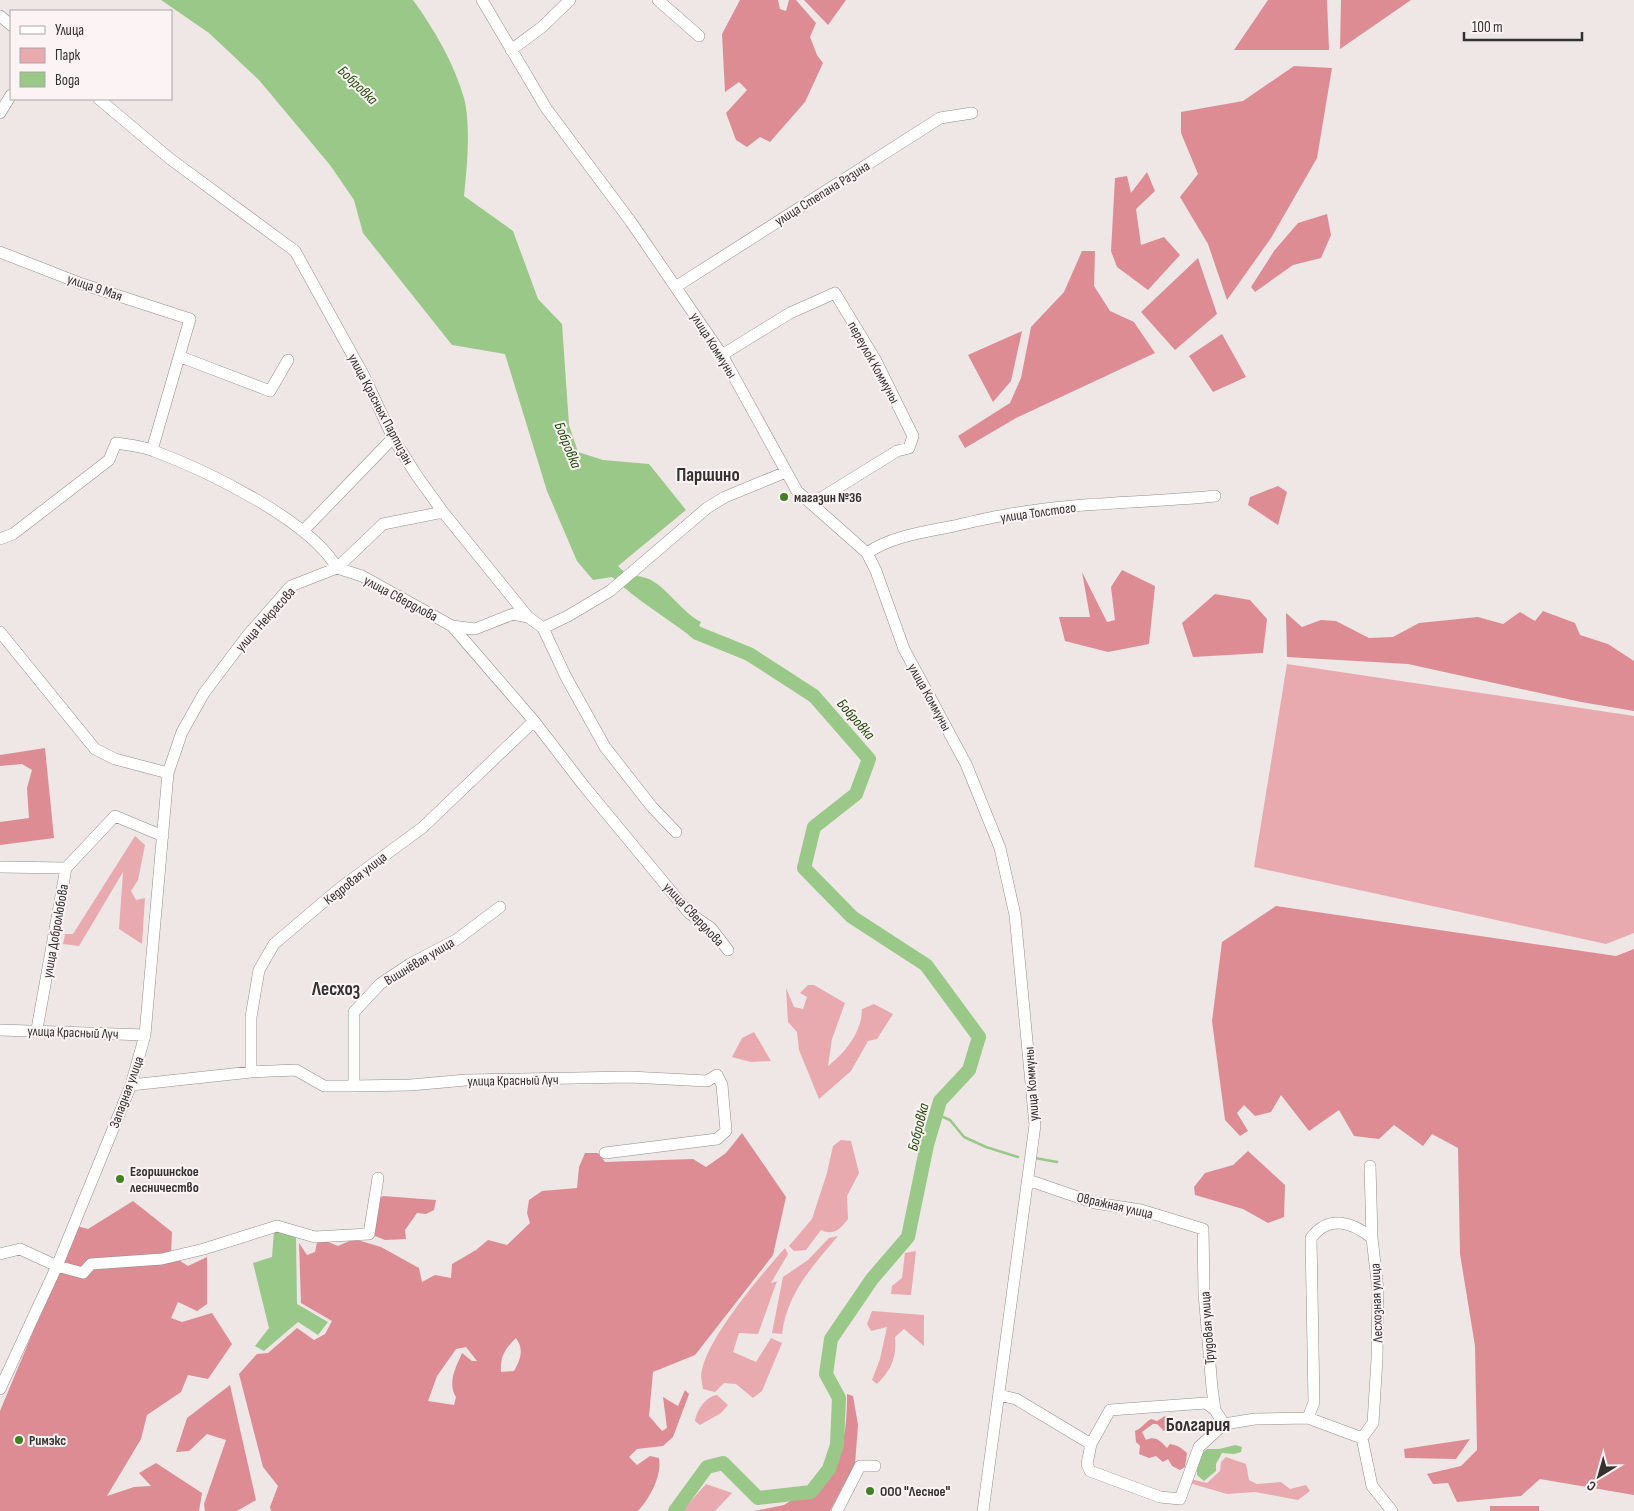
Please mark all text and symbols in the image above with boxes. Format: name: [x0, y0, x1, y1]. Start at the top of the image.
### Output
legend: [10, 10, 172, 100]
scale bar: [1464, 10, 1582, 42]
text: 100 m: [1472, 18, 1503, 37]
text: Улица: [55, 21, 84, 40]
text: Парк: [55, 46, 81, 65]
water label: Бобровка: [334, 62, 382, 109]
text: Вода: [55, 71, 80, 90]
street label: улица Степана Разина: [772, 157, 873, 230]
street label: улица 9 Мая: [65, 270, 125, 305]
street label: улица Коммуны: [687, 309, 741, 381]
street label: переулок Коммуны: [844, 318, 903, 406]
street label: улица Красных Партизан: [344, 351, 417, 468]
water label: Бобровка: [550, 419, 585, 471]
district label: Паршино: [676, 464, 740, 487]
place label: магазин №36: [794, 489, 862, 506]
marker: магазин №36: [778, 491, 790, 503]
street label: улица Толстого: [999, 499, 1077, 526]
street label: улица Свердлова: [361, 572, 441, 625]
street label: улица Некрасова: [232, 583, 299, 655]
street label: улица Коммуны: [904, 661, 955, 734]
water label: Бобровка: [833, 695, 879, 744]
street label: Кедровая улица: [320, 848, 390, 908]
street label: улица Свердлова: [660, 879, 728, 950]
street label: улица Добролюбова: [39, 883, 72, 979]
street label: Вишнёвая улица: [381, 934, 457, 989]
district label: Лесхоз: [311, 978, 360, 1001]
street label: улица Красный Луч: [27, 1022, 119, 1043]
street label: улица Коммуны: [1020, 1046, 1043, 1122]
street label: Западная улица: [106, 1054, 147, 1130]
street label: улица Красный Луч: [467, 1071, 559, 1090]
water label: Бобровка: [903, 1101, 934, 1153]
place label: Егоршинское лесничество: [130, 1163, 199, 1196]
marker: Егоршинское лесничество: [114, 1173, 126, 1185]
street label: Овражная улица: [1075, 1188, 1155, 1223]
street label: Лесхозная улица: [1367, 1263, 1386, 1344]
street label: Трудовая улица: [1196, 1291, 1219, 1365]
district label: Болгария: [1166, 1414, 1230, 1437]
place label: Римэкс: [29, 1432, 66, 1449]
marker: Римэкс: [13, 1434, 25, 1446]
north arrow: [1574, 1451, 1624, 1501]
text: С: [1583, 1477, 1599, 1495]
place label: ООО "Лесное": [880, 1483, 951, 1500]
marker: ООО "Лесное": [864, 1485, 876, 1497]

